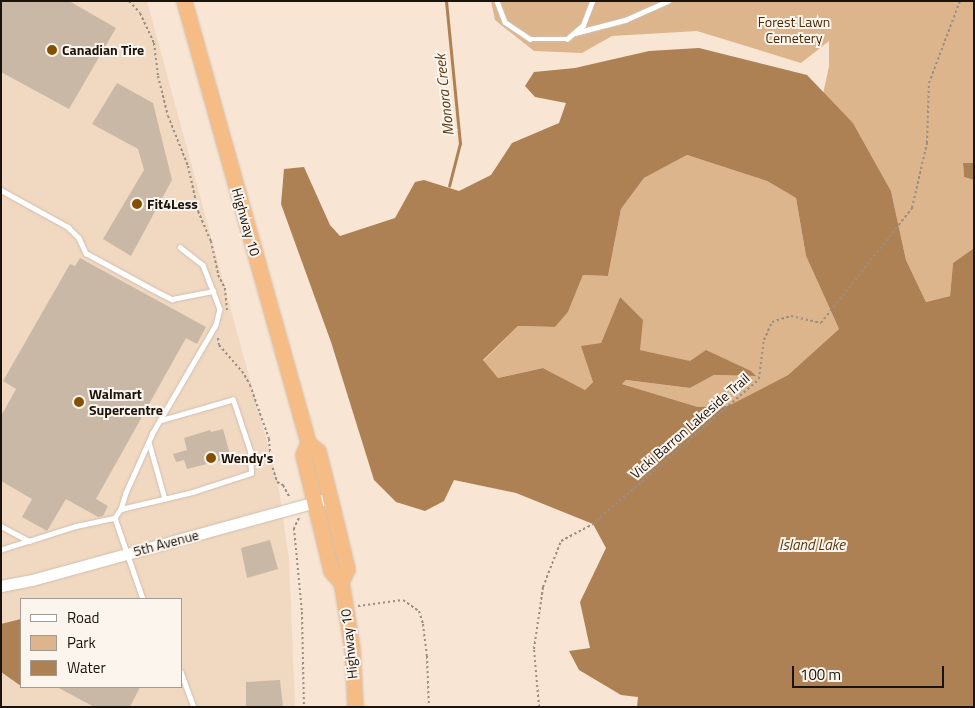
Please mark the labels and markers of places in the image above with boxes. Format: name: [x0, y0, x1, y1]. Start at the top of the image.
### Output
place label: Canadian Tire: [62, 42, 144, 58]
marker: Canadian Tire: [46, 44, 58, 56]
place label: Fit4Less: [147, 196, 198, 212]
marker: Fit4Less: [131, 198, 143, 210]
place label: Walmart Supercentre: [89, 386, 163, 418]
marker: Walmart Supercentre: [73, 396, 85, 408]
place label: Wendy's: [221, 450, 273, 466]
marker: Wendy's: [205, 452, 217, 464]

